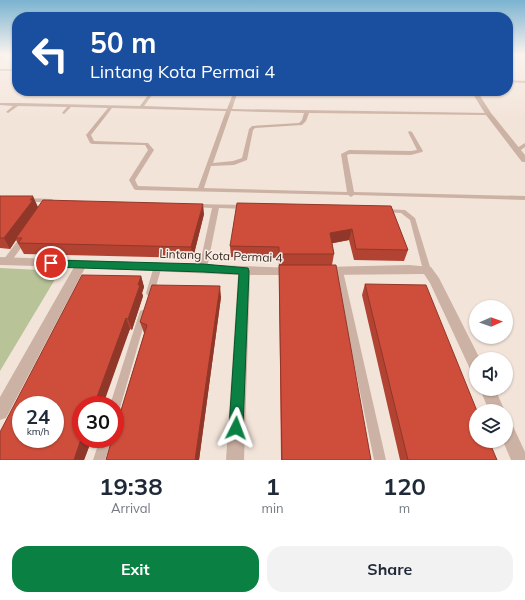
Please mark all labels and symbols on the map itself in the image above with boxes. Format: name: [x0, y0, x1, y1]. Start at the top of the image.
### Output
pin: [34, 246, 68, 280]
street label: Lintang Kota Permai 4: [159, 246, 283, 265]
north arrow: [469, 300, 513, 344]
speed limit sign: 30: [72, 396, 124, 448]
position arrow: [215, 407, 257, 449]

